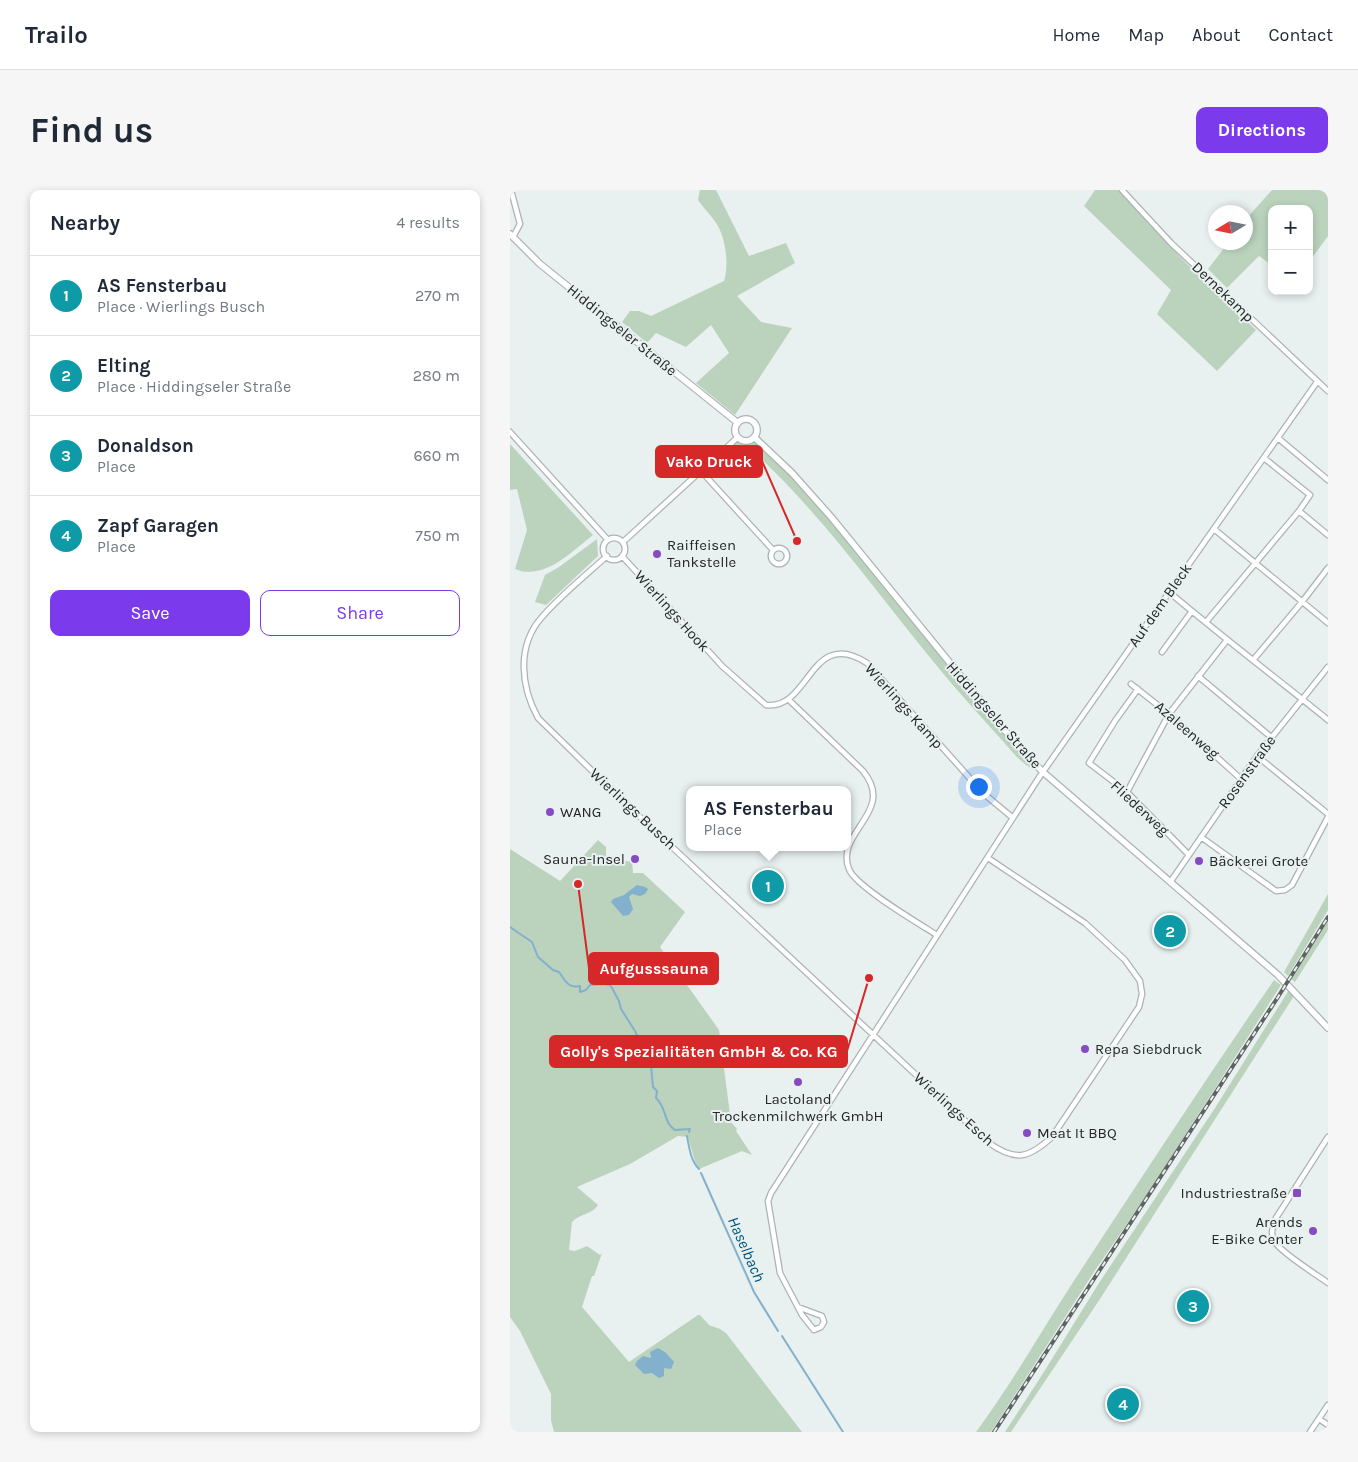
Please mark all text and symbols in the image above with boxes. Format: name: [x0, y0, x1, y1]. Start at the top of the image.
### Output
text: Trailo: [25, 21, 88, 49]
text: Home: [1052, 24, 1100, 46]
text: Map: [1128, 24, 1164, 46]
text: About: [1192, 24, 1241, 46]
text: Contact: [1269, 24, 1333, 46]
button: Directions: [1196, 107, 1328, 153]
text: Find us: [30, 110, 153, 151]
north arrow: [1208, 205, 1253, 250]
map controls: [1268, 205, 1313, 295]
button: +: [1268, 205, 1313, 250]
text: Nearby: [50, 211, 120, 235]
text: 4 results: [396, 213, 460, 232]
button: −: [1268, 250, 1313, 295]
street label: Dernekamp: [1188, 258, 1258, 326]
text: AS Fensterbau: [97, 275, 227, 297]
street label: Hiddingseler Straße: [563, 280, 681, 380]
text: 1: [63, 286, 69, 305]
text: 270 m: [415, 286, 460, 305]
text: Place · Wierlings Busch: [97, 297, 265, 316]
text: Elting: [97, 355, 151, 377]
text: 2: [61, 366, 71, 385]
text: 280 m: [413, 366, 460, 385]
text: Place · Hiddingseler Straße: [97, 377, 291, 396]
text: Donaldson: [97, 435, 194, 457]
text: 3: [61, 446, 71, 465]
text: 660 m: [413, 446, 460, 465]
callout: Vako Druck: [656, 446, 762, 477]
text: Vako Druck: [666, 452, 753, 471]
text: Place: [97, 457, 136, 476]
text: Zapf Garagen: [97, 515, 219, 537]
text: 4: [61, 526, 71, 545]
text: 750 m: [415, 526, 460, 545]
place label: Raiffeisen Tankstelle: [667, 536, 736, 571]
text: Place: [97, 537, 136, 556]
marker: Raiffeisen Tankstelle: [651, 548, 663, 560]
street label: Auf dem Bleck: [1125, 560, 1195, 650]
street label: Wierlings Hook: [631, 567, 713, 655]
button: Save: [50, 590, 250, 636]
button: Share: [260, 590, 460, 636]
street label: Hiddingseler Straße: [943, 658, 1045, 772]
street label: Wierlings Kamp: [861, 660, 947, 752]
street label: Azaleenweg: [1151, 697, 1223, 763]
street label: Rosenstraße: [1214, 732, 1280, 812]
street label: Wierlings Busch: [586, 764, 680, 854]
your location: [966, 774, 992, 800]
street label: Fliederweg: [1107, 776, 1173, 840]
popup: [686, 786, 851, 851]
text: AS Fensterbau: [703, 798, 834, 820]
place label: WANG: [560, 803, 601, 821]
marker: WANG: [544, 806, 556, 818]
text: Place: [703, 820, 742, 839]
place label: Sauna-Insel: [543, 850, 625, 868]
place label: Bäckerei Grote: [1209, 852, 1308, 870]
marker: Sauna-Insel: [629, 853, 641, 865]
marker: Bäckerei Grote: [1193, 855, 1205, 867]
pin: 1: [752, 867, 784, 905]
pin: 2: [1154, 912, 1186, 950]
callout: Aufgusssauna: [589, 953, 718, 984]
text: Aufgusssauna: [599, 959, 709, 978]
callout: Golly's Spezialitäten GmbH & Co. KG: [550, 1036, 847, 1067]
place label: Repa Siebdruck: [1095, 1040, 1202, 1058]
text: Golly's Spezialitäten GmbH & Co. KG: [560, 1042, 838, 1061]
marker: Repa Siebdruck: [1079, 1043, 1091, 1055]
street label: Wierlings Esch: [910, 1068, 998, 1150]
marker: Lactoland Trockenmilchwerk GmbH: [792, 1076, 804, 1088]
place label: Lactoland Trockenmilchwerk GmbH: [712, 1090, 884, 1125]
place label: Meat It BBQ: [1037, 1124, 1117, 1142]
marker: Meat It BBQ: [1021, 1127, 1033, 1139]
place label: Industriestraße: [1181, 1184, 1287, 1202]
marker: Industriestraße: [1291, 1187, 1303, 1199]
place label: Arends E-Bike Center: [1211, 1213, 1304, 1248]
water label: Haselbach: [724, 1214, 769, 1285]
marker: Arends E-Bike Center: [1307, 1225, 1319, 1237]
pin: 3: [1177, 1287, 1209, 1325]
pin: 4: [1107, 1385, 1139, 1423]

